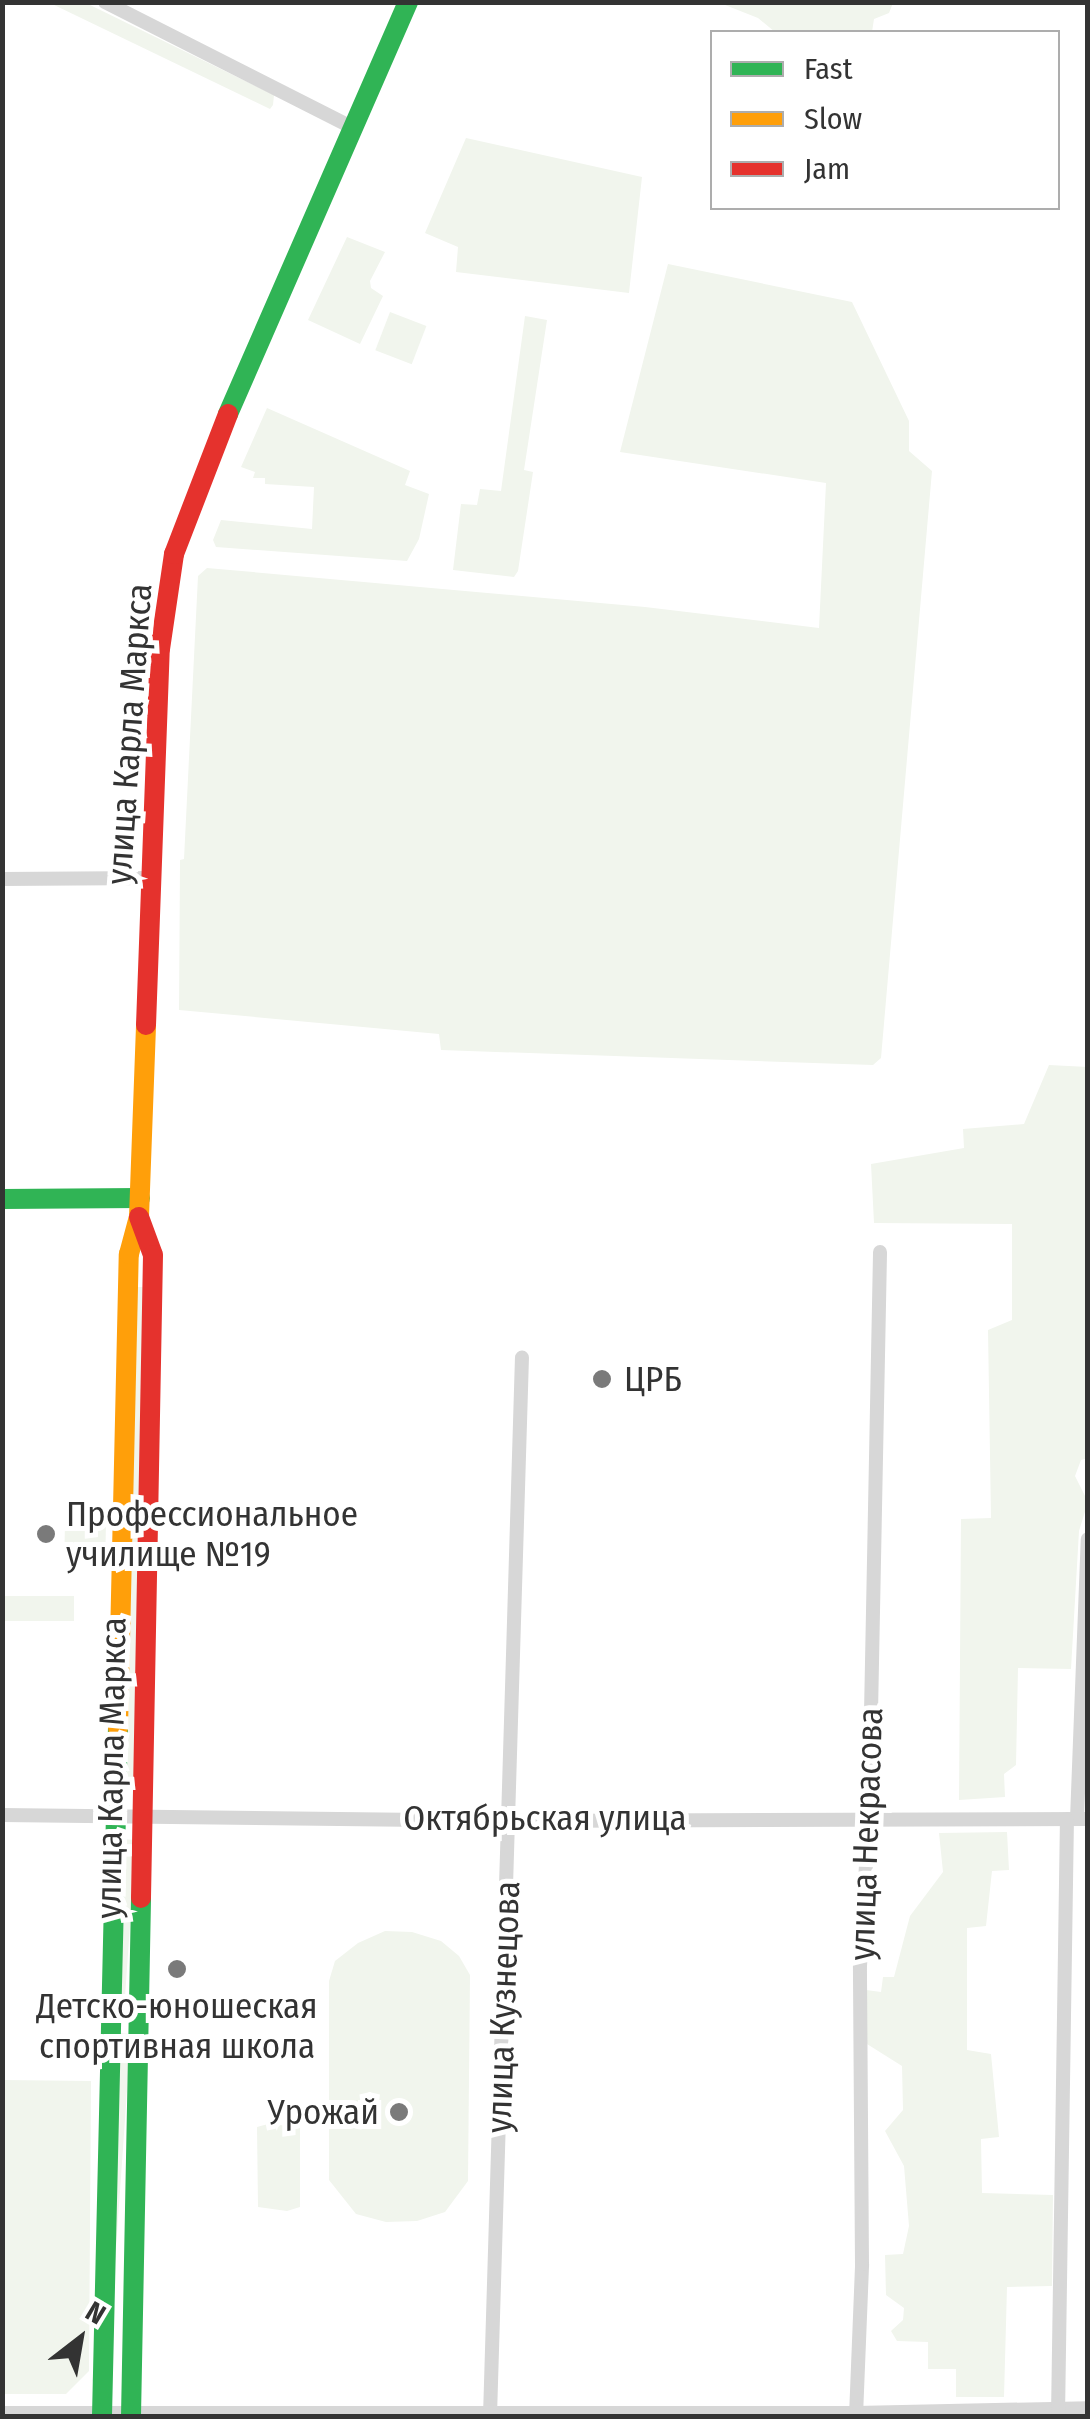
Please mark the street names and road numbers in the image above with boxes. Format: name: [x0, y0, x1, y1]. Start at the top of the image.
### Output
street label: улица Карла Маркса: [98, 582, 160, 886]
street label: улица Карла Маркса: [87, 1617, 135, 1919]
street label: улица Некрасова: [841, 1707, 891, 1961]
street label: Октябрьская улица: [403, 1797, 687, 1839]
street label: улица Кузнецова: [478, 1880, 528, 2134]

